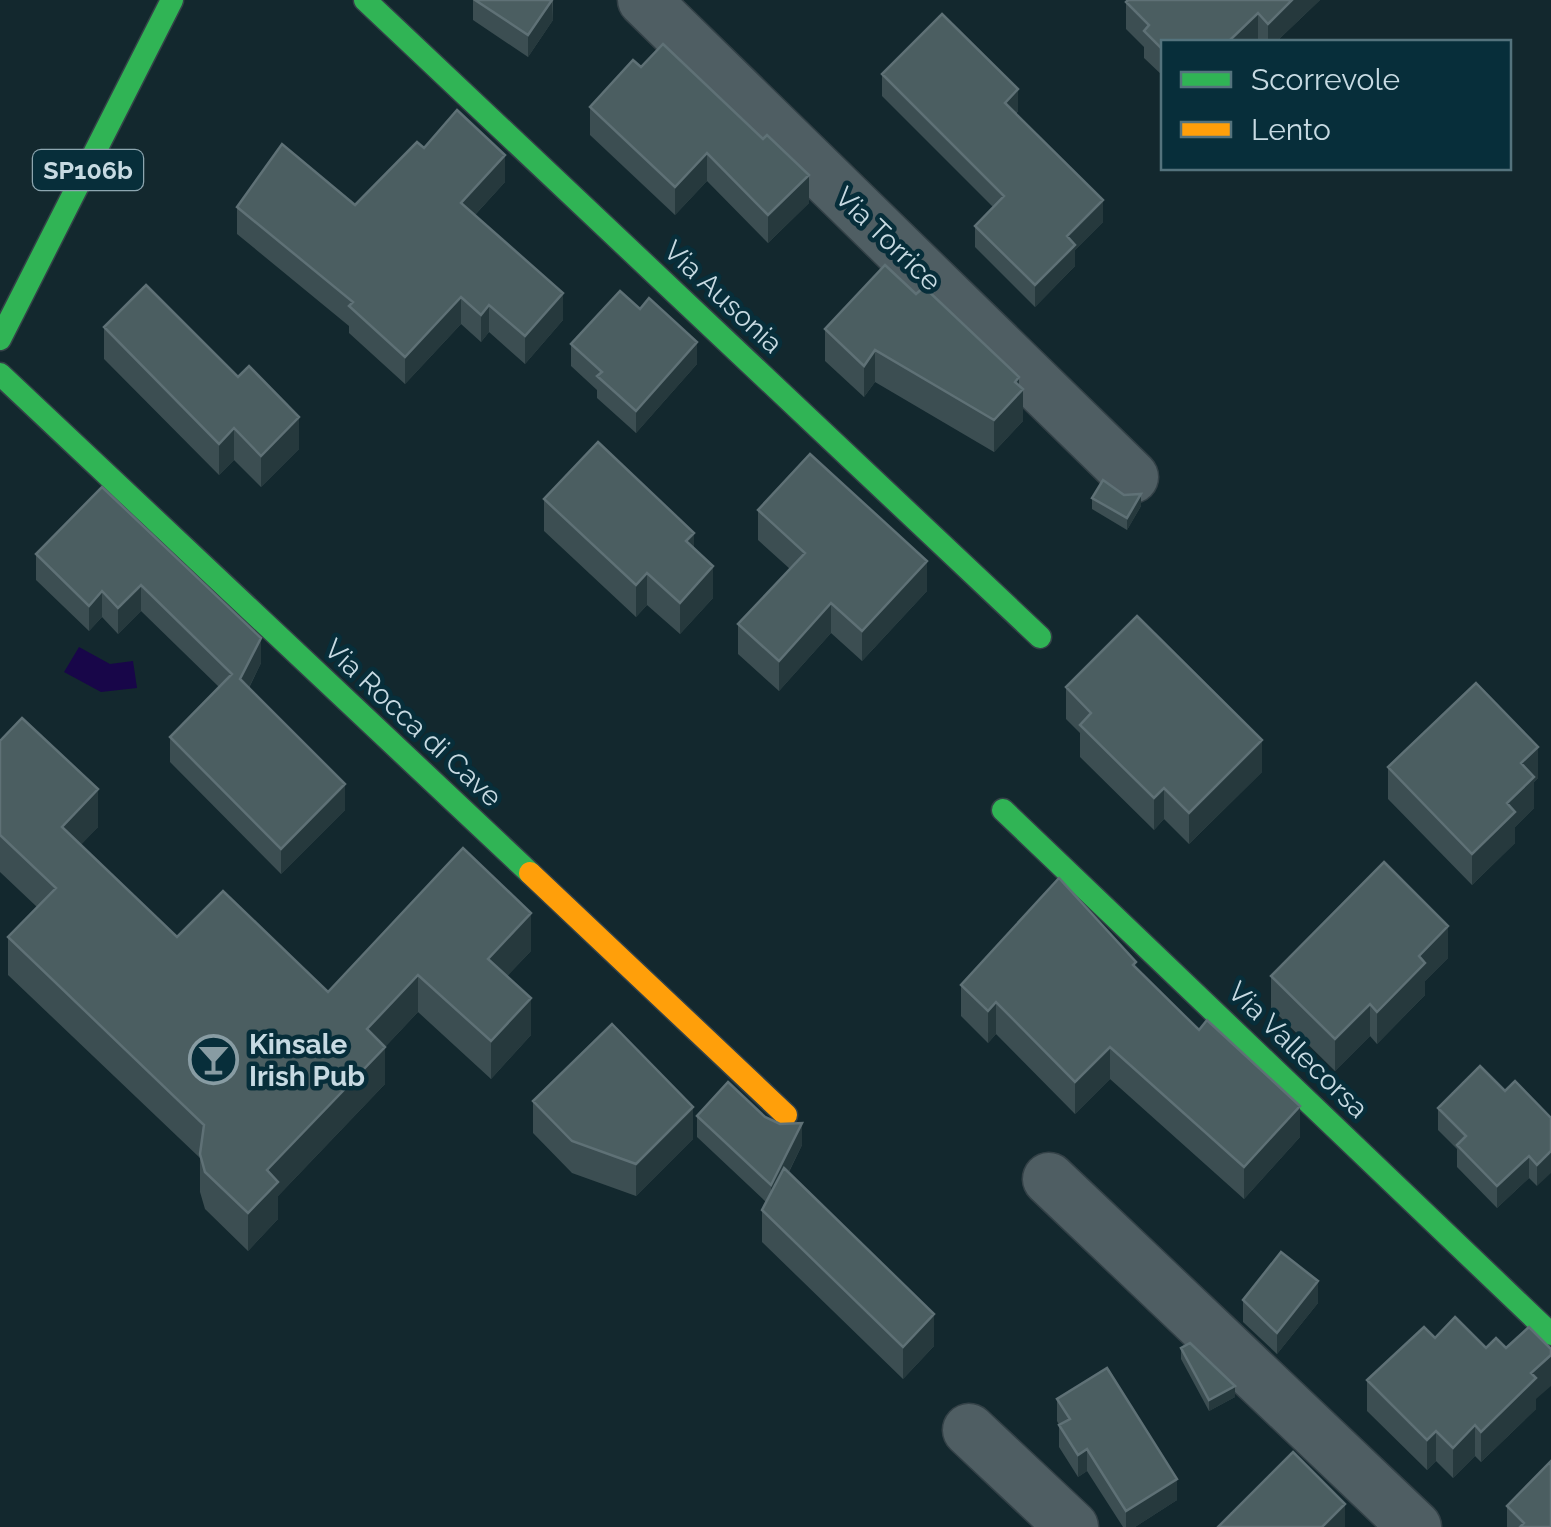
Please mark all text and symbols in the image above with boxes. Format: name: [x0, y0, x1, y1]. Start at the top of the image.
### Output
legend: [1161, 40, 1511, 170]
text: Scorrevole: [1251, 62, 1400, 97]
text: Lento: [1251, 112, 1331, 147]
road number: SP106b: [33, 150, 143, 190]
street label: Via Torrice: [828, 180, 948, 298]
street label: Via Ausonia: [657, 234, 789, 360]
street label: Via Rocca di Cave: [317, 632, 509, 814]
street label: Via Vallecorsa: [1221, 975, 1375, 1125]
place label: Kinsale Irish Pub: [249, 1028, 365, 1093]
bar icon: Kinsale Irish Pub: [188, 1034, 240, 1086]

